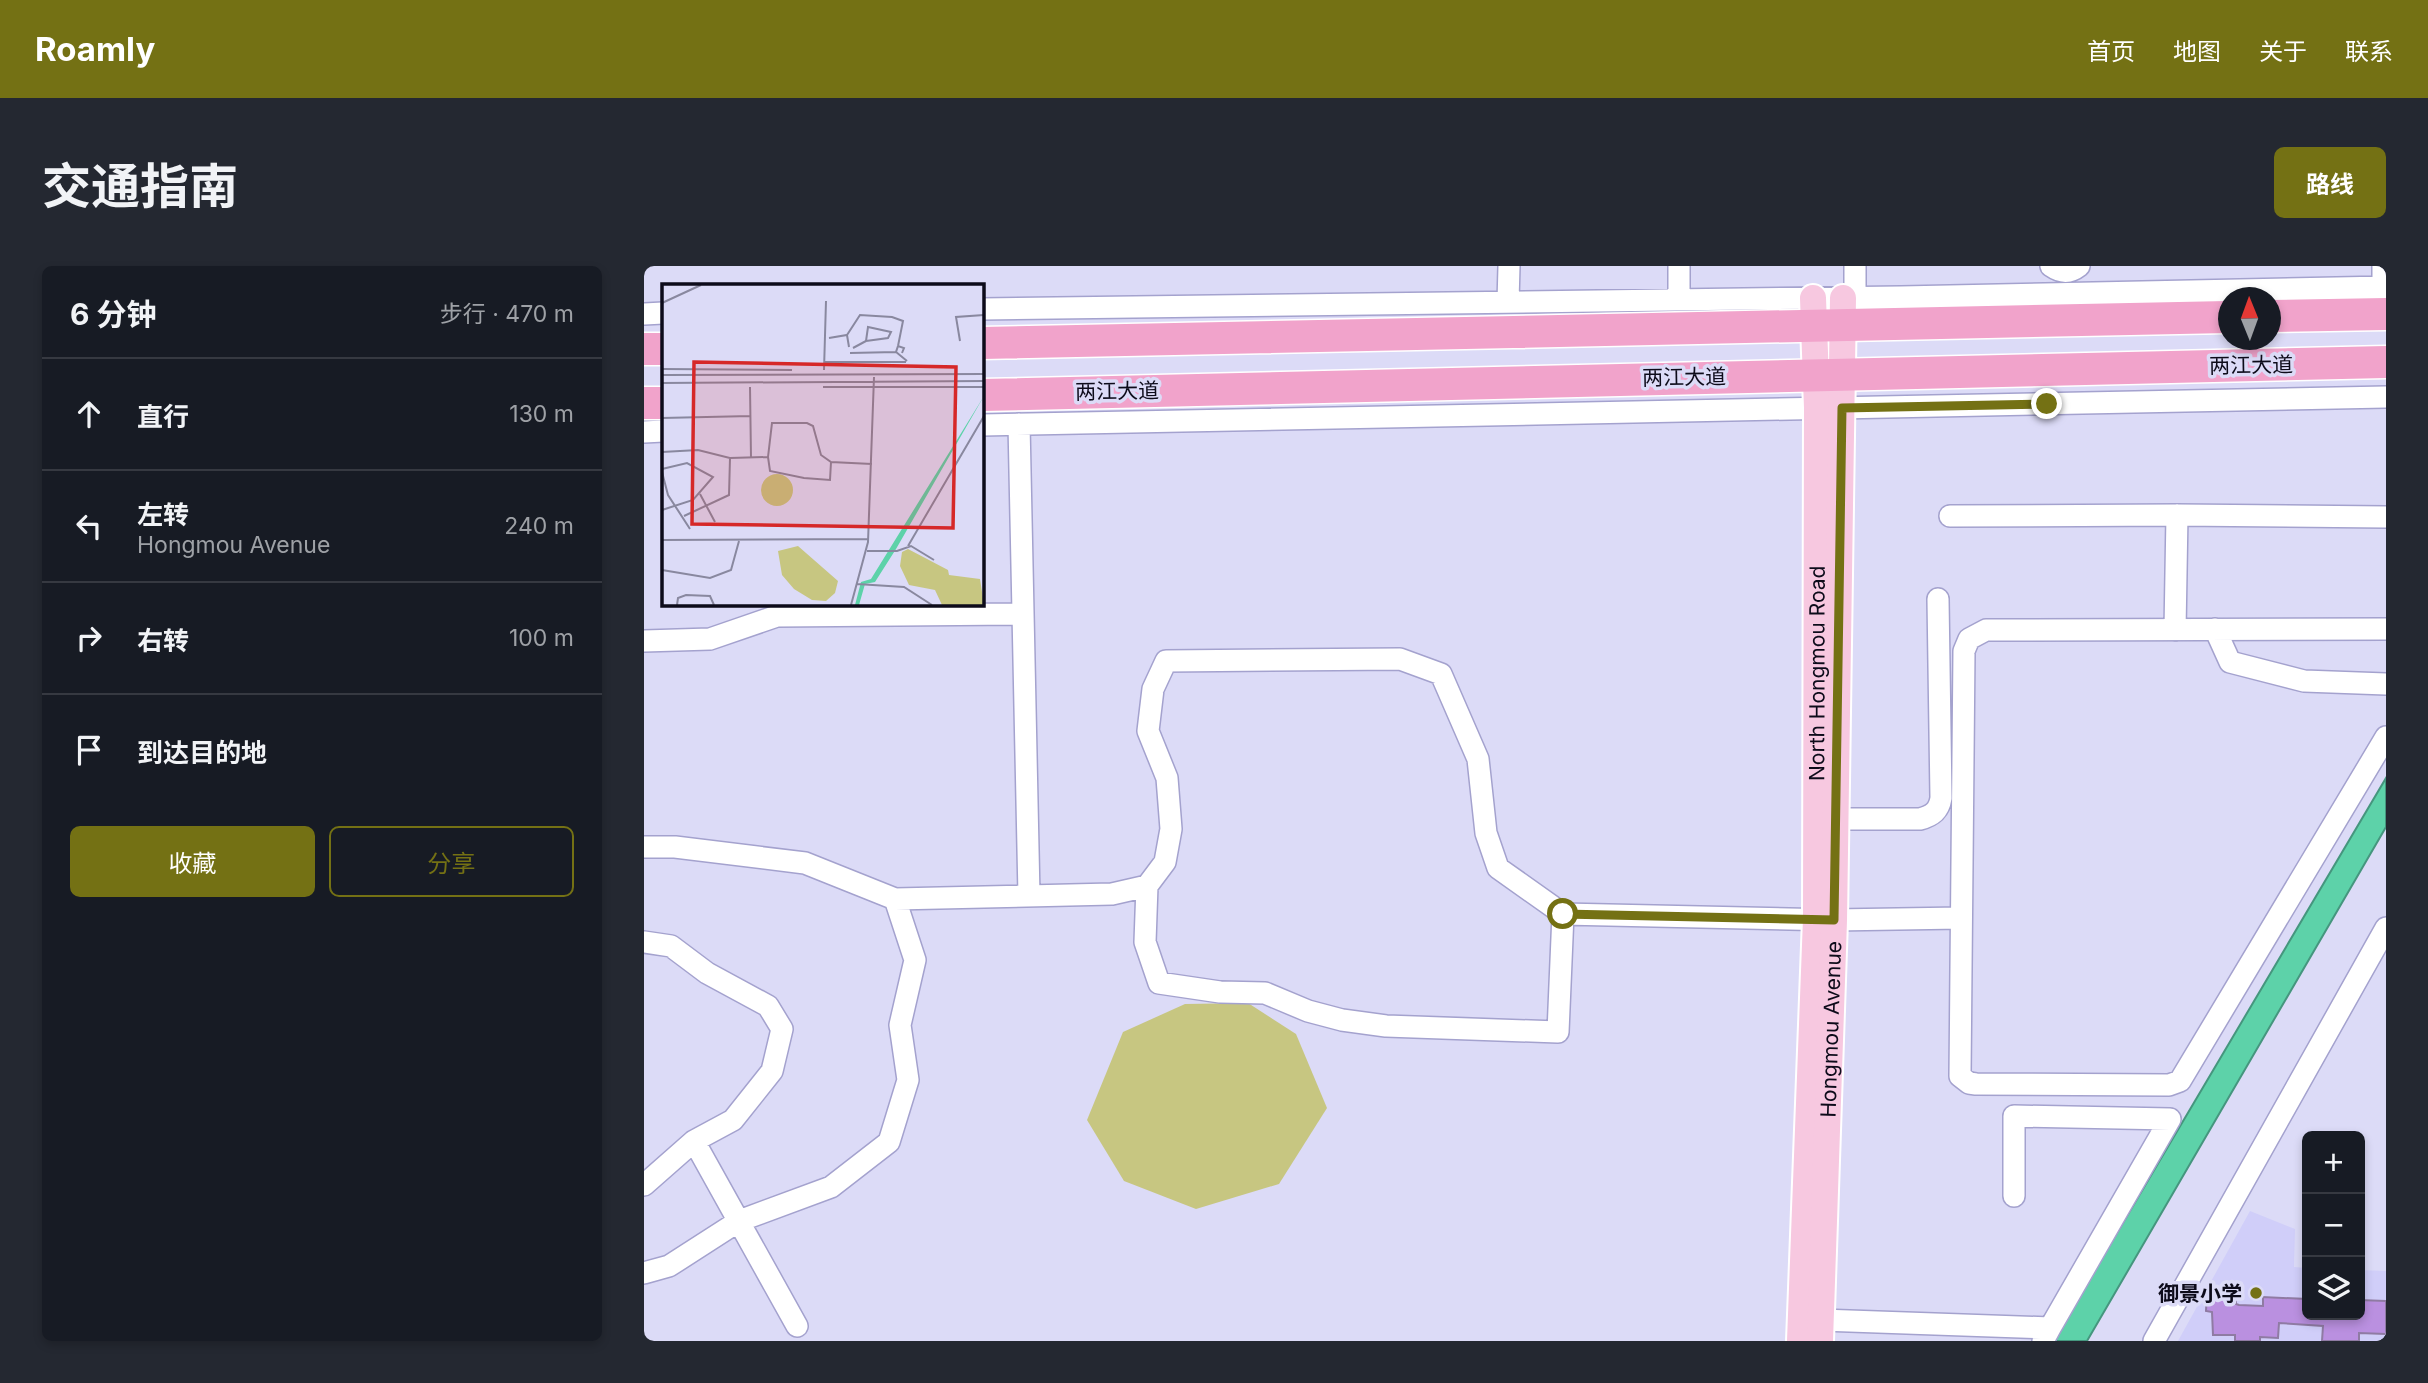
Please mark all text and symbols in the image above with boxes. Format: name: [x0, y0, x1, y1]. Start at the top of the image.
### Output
text: Roamly: [35, 29, 155, 69]
text: 首页: [2087, 37, 2135, 66]
text: 地图: [2173, 37, 2221, 66]
text: 关于: [2259, 37, 2307, 66]
text: 联系: [2345, 37, 2393, 66]
button: 路线: [2274, 147, 2386, 218]
text: 交通指南: [42, 157, 238, 216]
inset map: [662, 284, 984, 606]
north arrow: [2218, 287, 2281, 350]
text: 6 分钟: [70, 296, 157, 332]
text: 步行 · 470 m: [440, 300, 574, 328]
street label: 两江大道: [2209, 352, 2293, 378]
street label: 两江大道: [1642, 364, 1726, 390]
street label: 两江大道: [1075, 378, 1159, 404]
route end: [2031, 388, 2062, 419]
icon: ahead: [70, 395, 108, 433]
text: 130 m: [509, 400, 574, 428]
text: 直行: [137, 401, 189, 432]
text: 左转: [137, 499, 189, 530]
icon: left: [70, 507, 108, 545]
text: 240 m: [504, 512, 574, 540]
text: Hongmou Avenue: [137, 531, 330, 559]
street label: North Hongmou Road: [1804, 566, 1829, 781]
icon: right: [70, 619, 108, 657]
text: 100 m: [509, 624, 574, 652]
text: 右转: [137, 625, 189, 656]
icon: arrive: [70, 731, 108, 769]
text: 到达目的地: [137, 737, 267, 768]
button: 收藏: [70, 826, 315, 897]
button: 分享: [329, 826, 574, 897]
route start: [1547, 898, 1578, 929]
street label: Hongmou Avenue: [1815, 940, 1846, 1118]
map controls: [2302, 1131, 2365, 1320]
button: +: [2302, 1131, 2365, 1194]
button: −: [2302, 1194, 2365, 1257]
button: layers: [2302, 1257, 2365, 1320]
place label: 御景小学: [2158, 1281, 2242, 1306]
marker: 御景小学: [2248, 1285, 2264, 1301]

